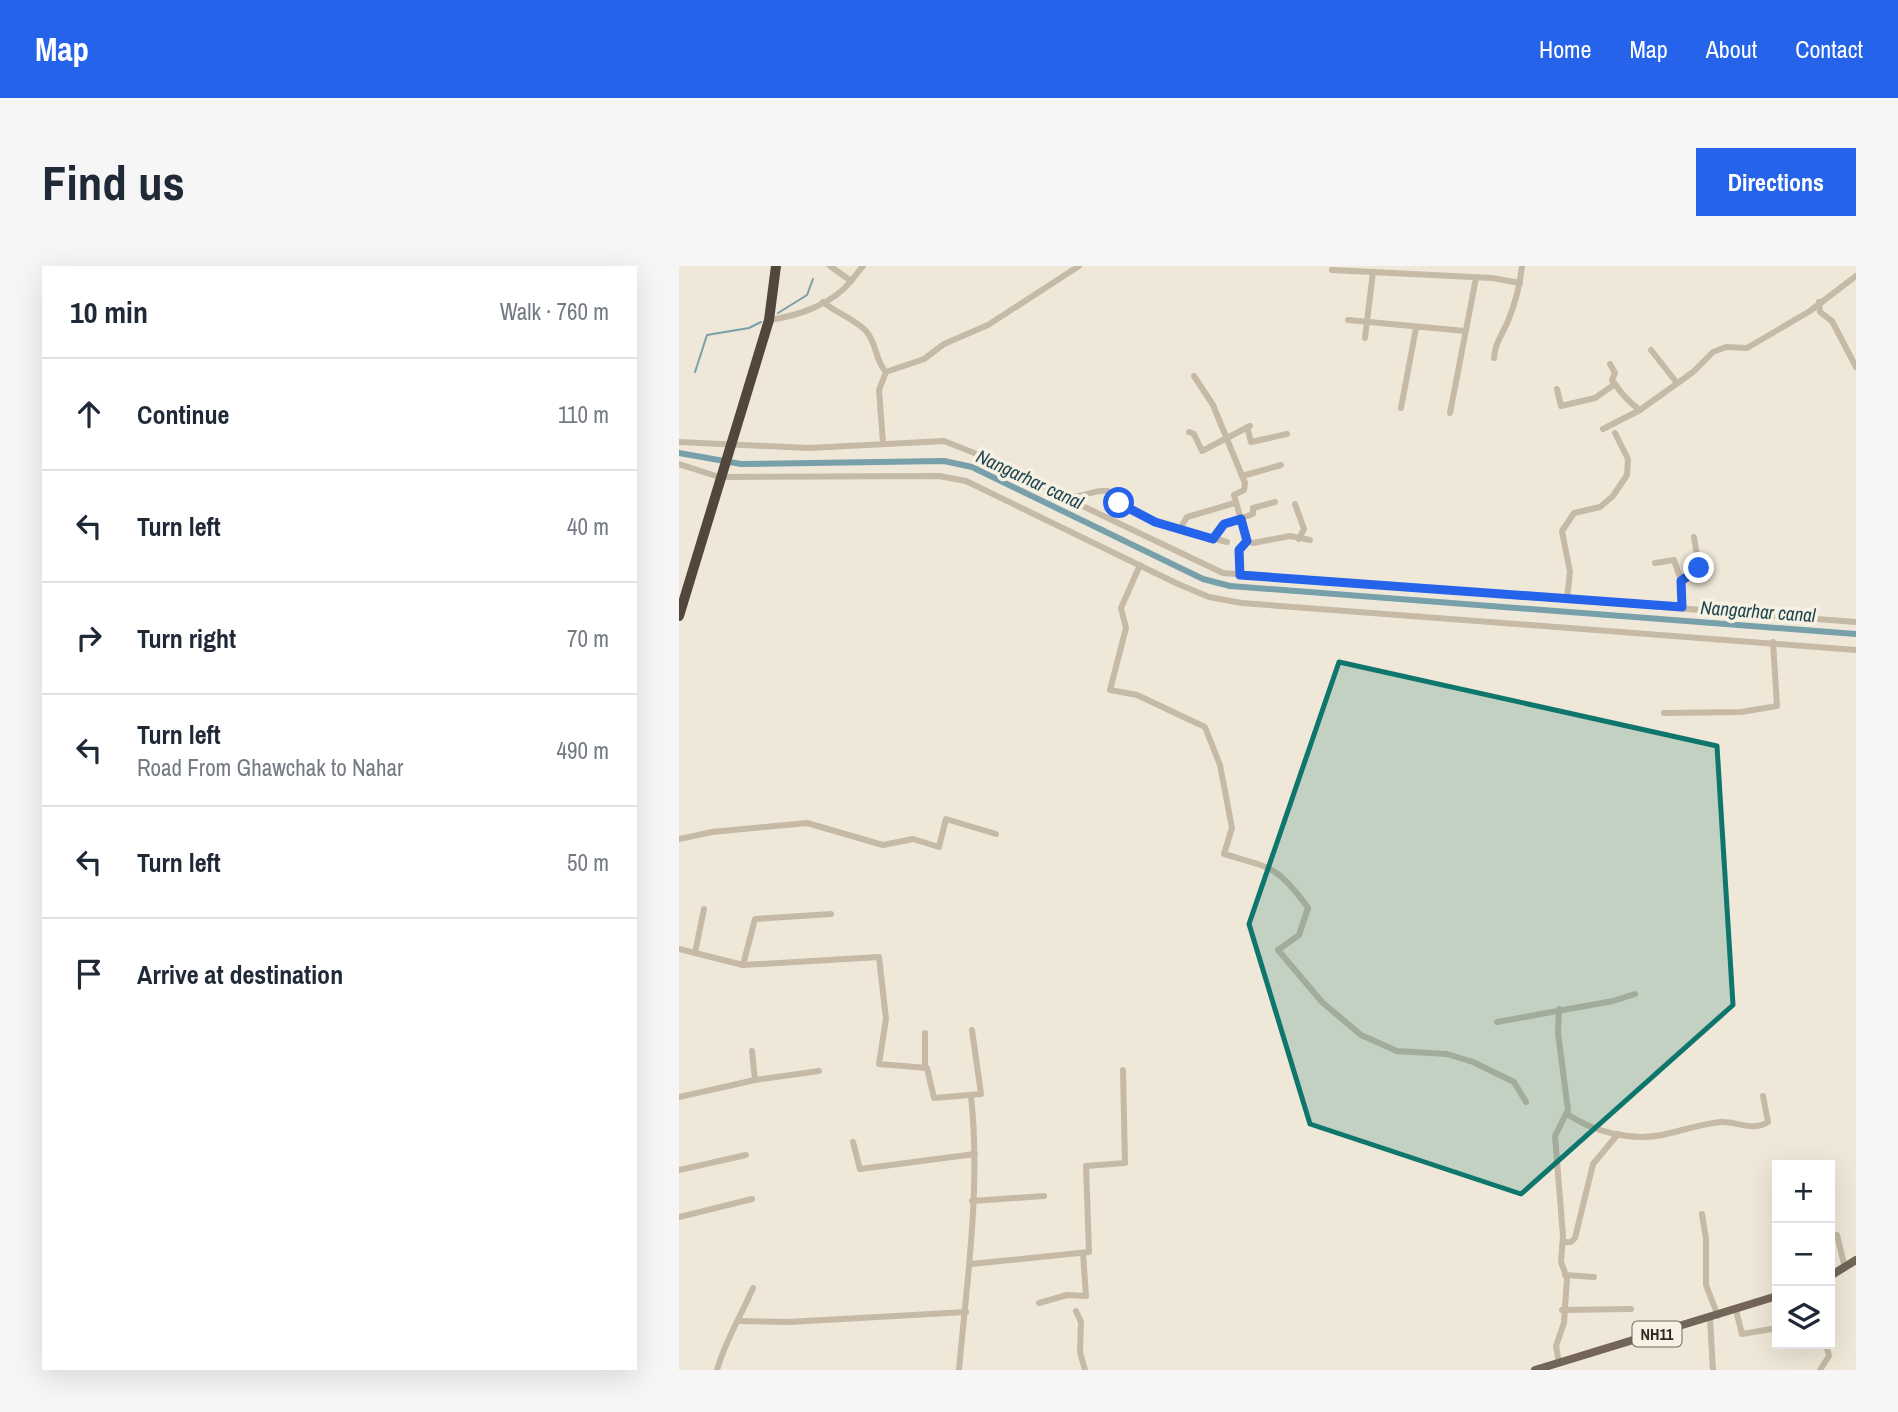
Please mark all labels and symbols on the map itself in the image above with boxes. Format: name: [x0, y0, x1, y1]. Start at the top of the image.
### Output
water label: Nangarhar canal: [972, 443, 1088, 515]
route start: [1103, 487, 1134, 518]
route end: [1683, 552, 1714, 583]
water label: Nangarhar canal: [1700, 594, 1817, 628]
road number: NH11: [1633, 1322, 1681, 1346]

